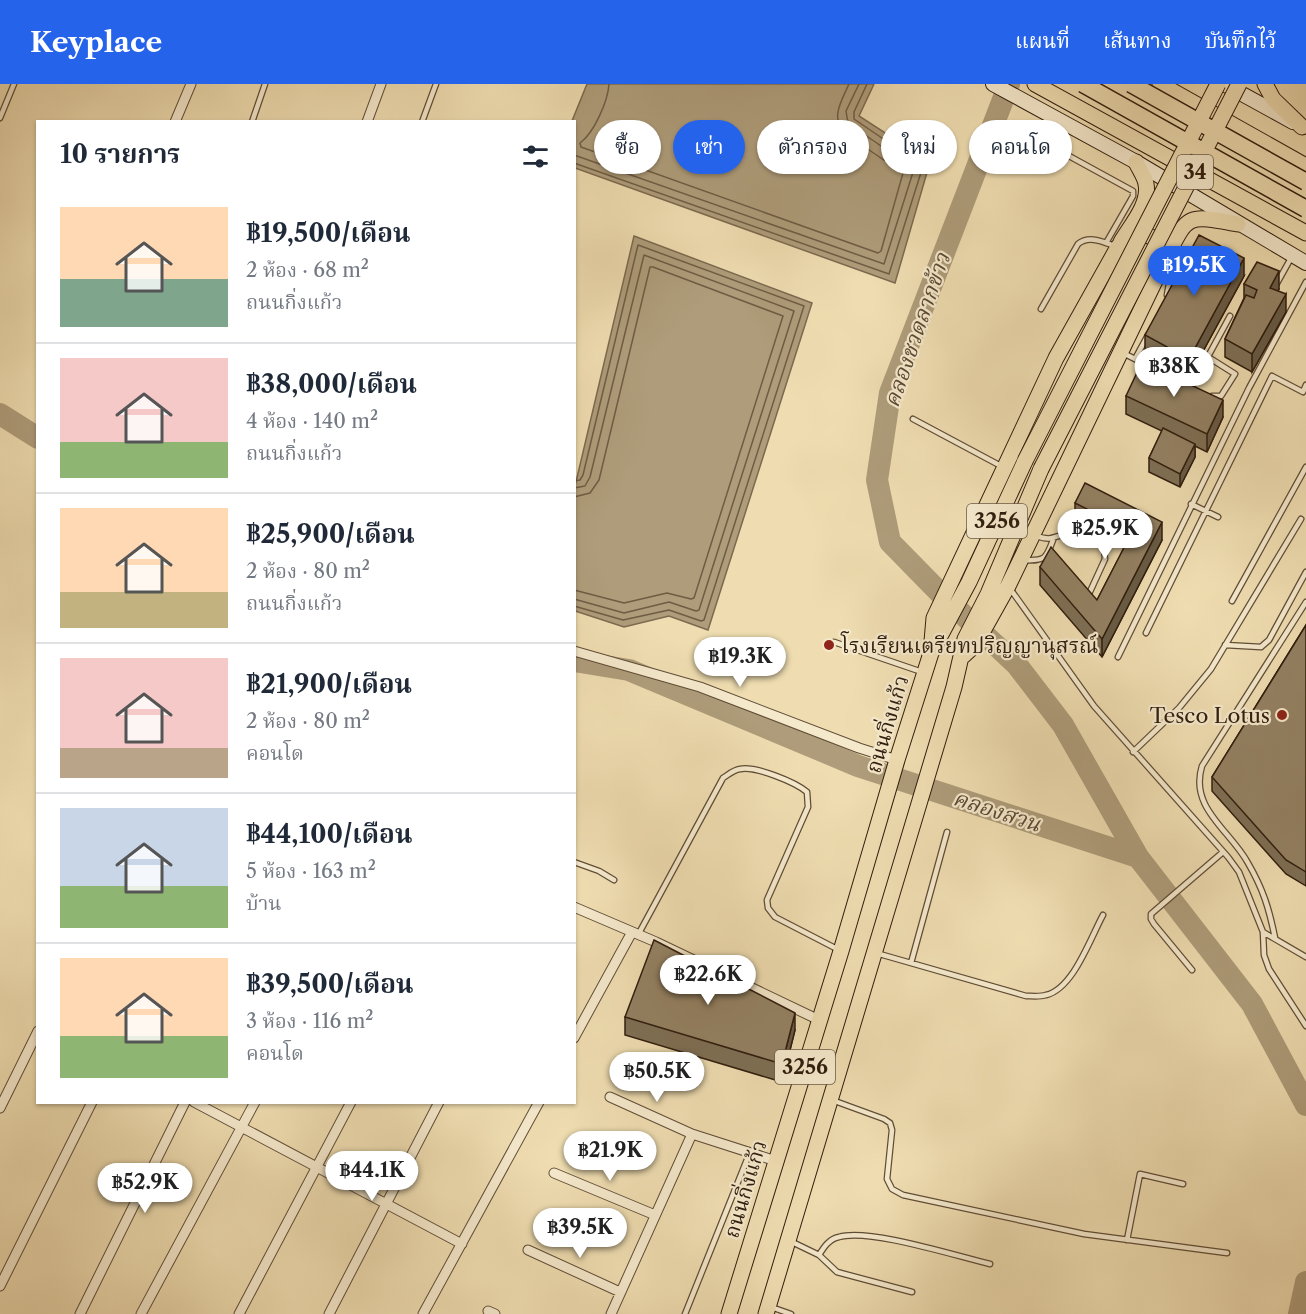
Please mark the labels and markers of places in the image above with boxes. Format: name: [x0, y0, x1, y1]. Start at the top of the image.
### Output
pin: ฿19.5K: [1145, 246, 1243, 297]
pin: ฿38K: [1138, 347, 1210, 398]
pin: ฿25.9K: [1056, 509, 1154, 560]
place label: โรงเรียนเตรียทปริญญานุสรณ์: [840, 631, 1098, 660]
pin: ฿19.3K: [691, 637, 789, 688]
marker: โรงเรียนเตรียทปริญญานุสรณ์: [822, 638, 836, 652]
place label: Tesco Lotus: [1150, 703, 1270, 728]
marker: Tesco Lotus: [1275, 708, 1289, 722]
pin: ฿22.6K: [659, 955, 757, 1006]
pin: ฿50.5K: [608, 1052, 706, 1103]
pin: ฿21.9K: [561, 1131, 659, 1182]
pin: ฿44.1K: [323, 1151, 421, 1202]
pin: ฿52.9K: [96, 1163, 194, 1214]
pin: ฿39.5K: [531, 1208, 629, 1259]

